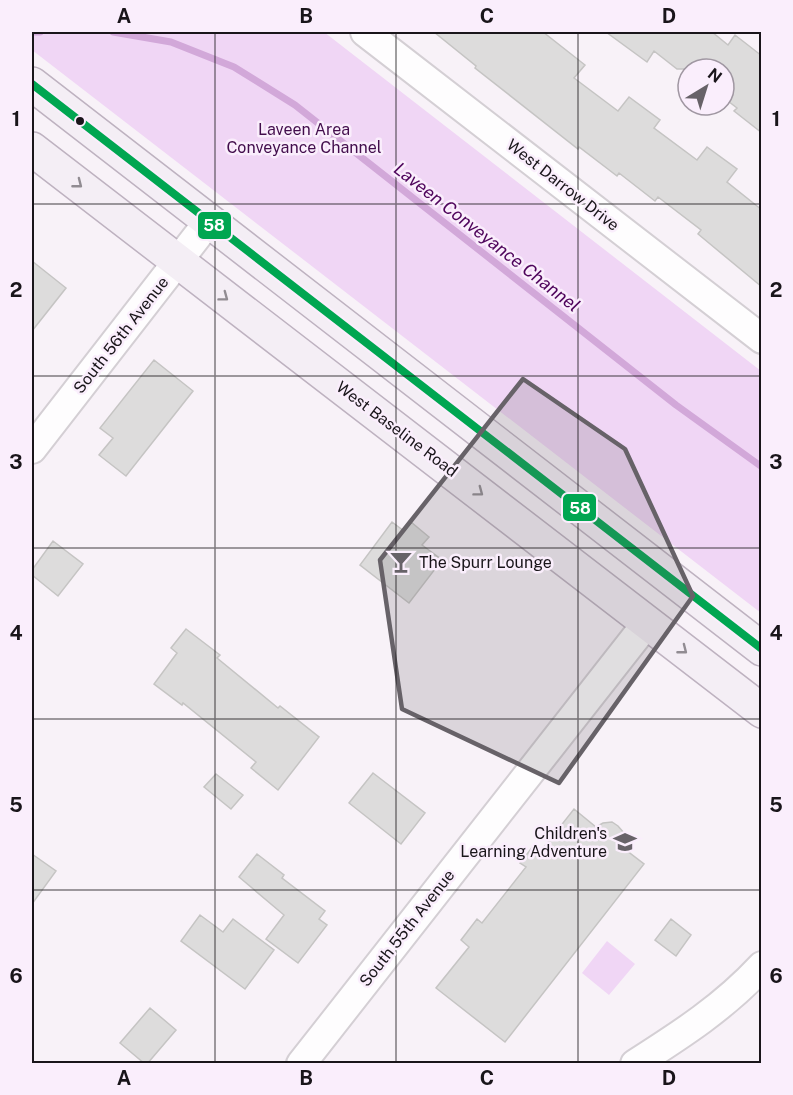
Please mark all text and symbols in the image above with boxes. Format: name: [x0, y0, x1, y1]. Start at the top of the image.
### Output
text: A: [117, 4, 131, 28]
text: B: [299, 4, 313, 28]
text: C: [480, 4, 494, 28]
text: D: [662, 4, 676, 28]
north arrow: [676, 57, 736, 117]
text: N: [704, 64, 726, 87]
text: 1: [12, 107, 20, 131]
text: 1: [772, 107, 780, 131]
unlabelled marker: [74, 115, 86, 127]
park label: Laveen Area Conveyance Channel: [226, 120, 382, 157]
street label: West Darrow Drive: [503, 135, 623, 235]
water label: Laveen Conveyance Channel: [390, 158, 584, 316]
one-way arrow: [71, 177, 82, 188]
line badge: 58: [197, 211, 232, 240]
text: 58: [203, 216, 225, 235]
street label: South 56th Avenue: [70, 273, 172, 397]
text: 2: [10, 278, 22, 302]
text: 2: [770, 278, 782, 302]
one-way arrow: [217, 290, 228, 301]
street label: West Baseline Road: [333, 377, 461, 481]
text: 3: [9, 450, 23, 474]
text: 3: [769, 450, 783, 474]
one-way arrow: [472, 485, 483, 496]
line badge: 58: [562, 493, 597, 522]
text: 58: [569, 499, 591, 518]
bar icon: The Spurr Lounge: [388, 549, 414, 575]
place label: The Spurr Lounge: [419, 553, 552, 572]
text: 4: [9, 621, 23, 645]
text: 4: [769, 621, 783, 645]
one-way arrow: [676, 643, 687, 654]
text: 5: [9, 793, 23, 817]
text: 5: [769, 793, 783, 817]
place label: Children's Learning Adventure: [460, 824, 607, 861]
school or university icon: Children's Learning Adventure: [612, 829, 638, 855]
street label: South 55th Avenue: [355, 866, 459, 990]
text: 6: [9, 964, 23, 988]
text: 6: [769, 964, 783, 988]
text: A: [117, 1066, 131, 1090]
text: B: [299, 1066, 313, 1090]
text: C: [480, 1066, 494, 1090]
text: D: [662, 1066, 676, 1090]

